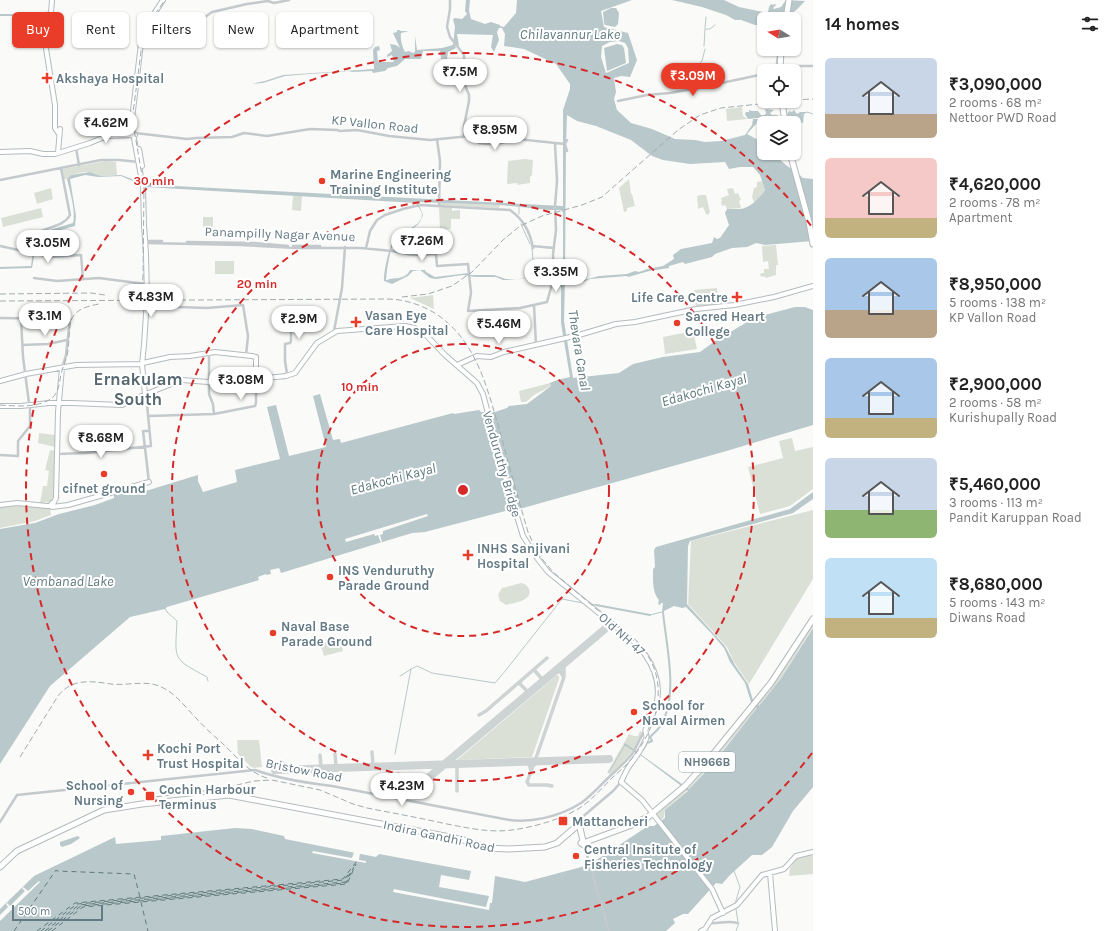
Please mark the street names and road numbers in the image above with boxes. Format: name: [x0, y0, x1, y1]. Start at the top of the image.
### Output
street label: KP Vallon Road: [331, 112, 419, 136]
street label: Panampilly Nagar Avenue: [205, 224, 356, 244]
street label: Venduruthy Bridge: [480, 409, 524, 519]
street label: Old NH 47: [596, 609, 648, 659]
road number: NH966B: [679, 752, 735, 772]
street label: Bristow Road: [264, 755, 344, 785]
street label: Indira Gandhi Road: [382, 817, 496, 855]

